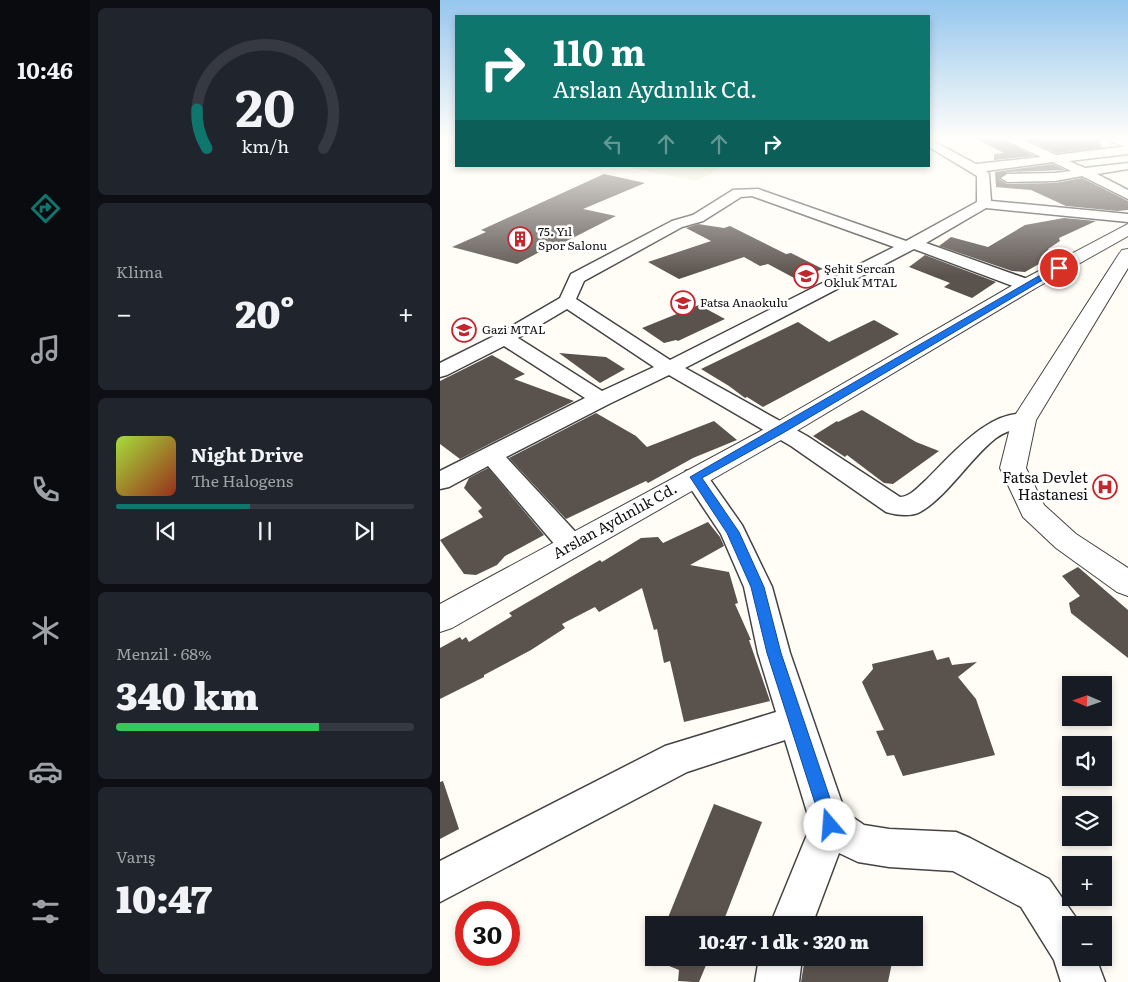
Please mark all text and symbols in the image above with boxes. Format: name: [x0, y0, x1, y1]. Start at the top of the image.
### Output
text: 110 m: [553, 25, 645, 77]
icon: right: [470, 35, 535, 100]
text: 10:46: [17, 53, 73, 86]
text: 20: [235, 66, 295, 143]
text: Arslan Aydınlık Cd.: [553, 72, 757, 105]
icon: left: [599, 130, 627, 158]
icon: ahead: [652, 130, 680, 158]
icon: ahead: [705, 130, 733, 158]
icon: right: [758, 130, 786, 158]
text: km/h: [241, 132, 289, 159]
icon: directions: [28, 191, 63, 226]
place label: 75. Yıl Spor Salonu: [538, 222, 608, 254]
building icon: 75. Yıl Spor Salonu: [507, 226, 533, 252]
pin: [1038, 247, 1080, 289]
icon: arrive: [1045, 254, 1073, 282]
text: Klima: [116, 259, 163, 283]
place label: Şehit Sercan Okluk MTAL: [824, 259, 897, 291]
school or university icon: Şehit Sercan Okluk MTAL: [793, 263, 819, 289]
text: 20°: [235, 283, 295, 340]
school or university icon: Fatsa Anaokulu: [670, 290, 696, 316]
text: −: [116, 291, 132, 333]
text: +: [398, 291, 414, 333]
place label: Fatsa Anaokulu: [700, 293, 788, 311]
school or university icon: Gazi MTAL: [451, 317, 477, 343]
place label: Gazi MTAL: [482, 320, 546, 338]
icon: music: [28, 332, 63, 367]
text: Night Drive: [191, 440, 304, 468]
place label: Fatsa Devlet Hastanesi: [1002, 465, 1088, 505]
text: The Halogens: [191, 468, 293, 492]
icon: phone: [28, 472, 63, 507]
hospital icon: Fatsa Devlet Hastanesi: [1092, 474, 1118, 500]
street label: Arslan Aydınlık Cd.: [548, 476, 681, 564]
icon: previous: [152, 517, 180, 545]
icon: pause: [251, 517, 279, 545]
icon: next: [350, 517, 378, 545]
icon: climate: [28, 613, 63, 648]
text: Menzil · 68%: [116, 641, 212, 665]
text: 340 km: [116, 665, 259, 722]
north arrow: [1062, 676, 1112, 726]
map controls: [1062, 676, 1112, 966]
button: sound: [1062, 736, 1112, 786]
icon: car: [28, 754, 63, 789]
button: layers: [1062, 796, 1112, 846]
position arrow: [803, 798, 855, 850]
text: Varış: [116, 844, 155, 868]
button: +: [1062, 856, 1112, 906]
text: 10:47: [116, 868, 212, 925]
icon: filters: [28, 894, 63, 929]
speed limit sign: 30: [455, 901, 520, 966]
button: −: [1062, 916, 1112, 966]
text: 10:47 · 1 dk · 320 m: [699, 927, 869, 955]

